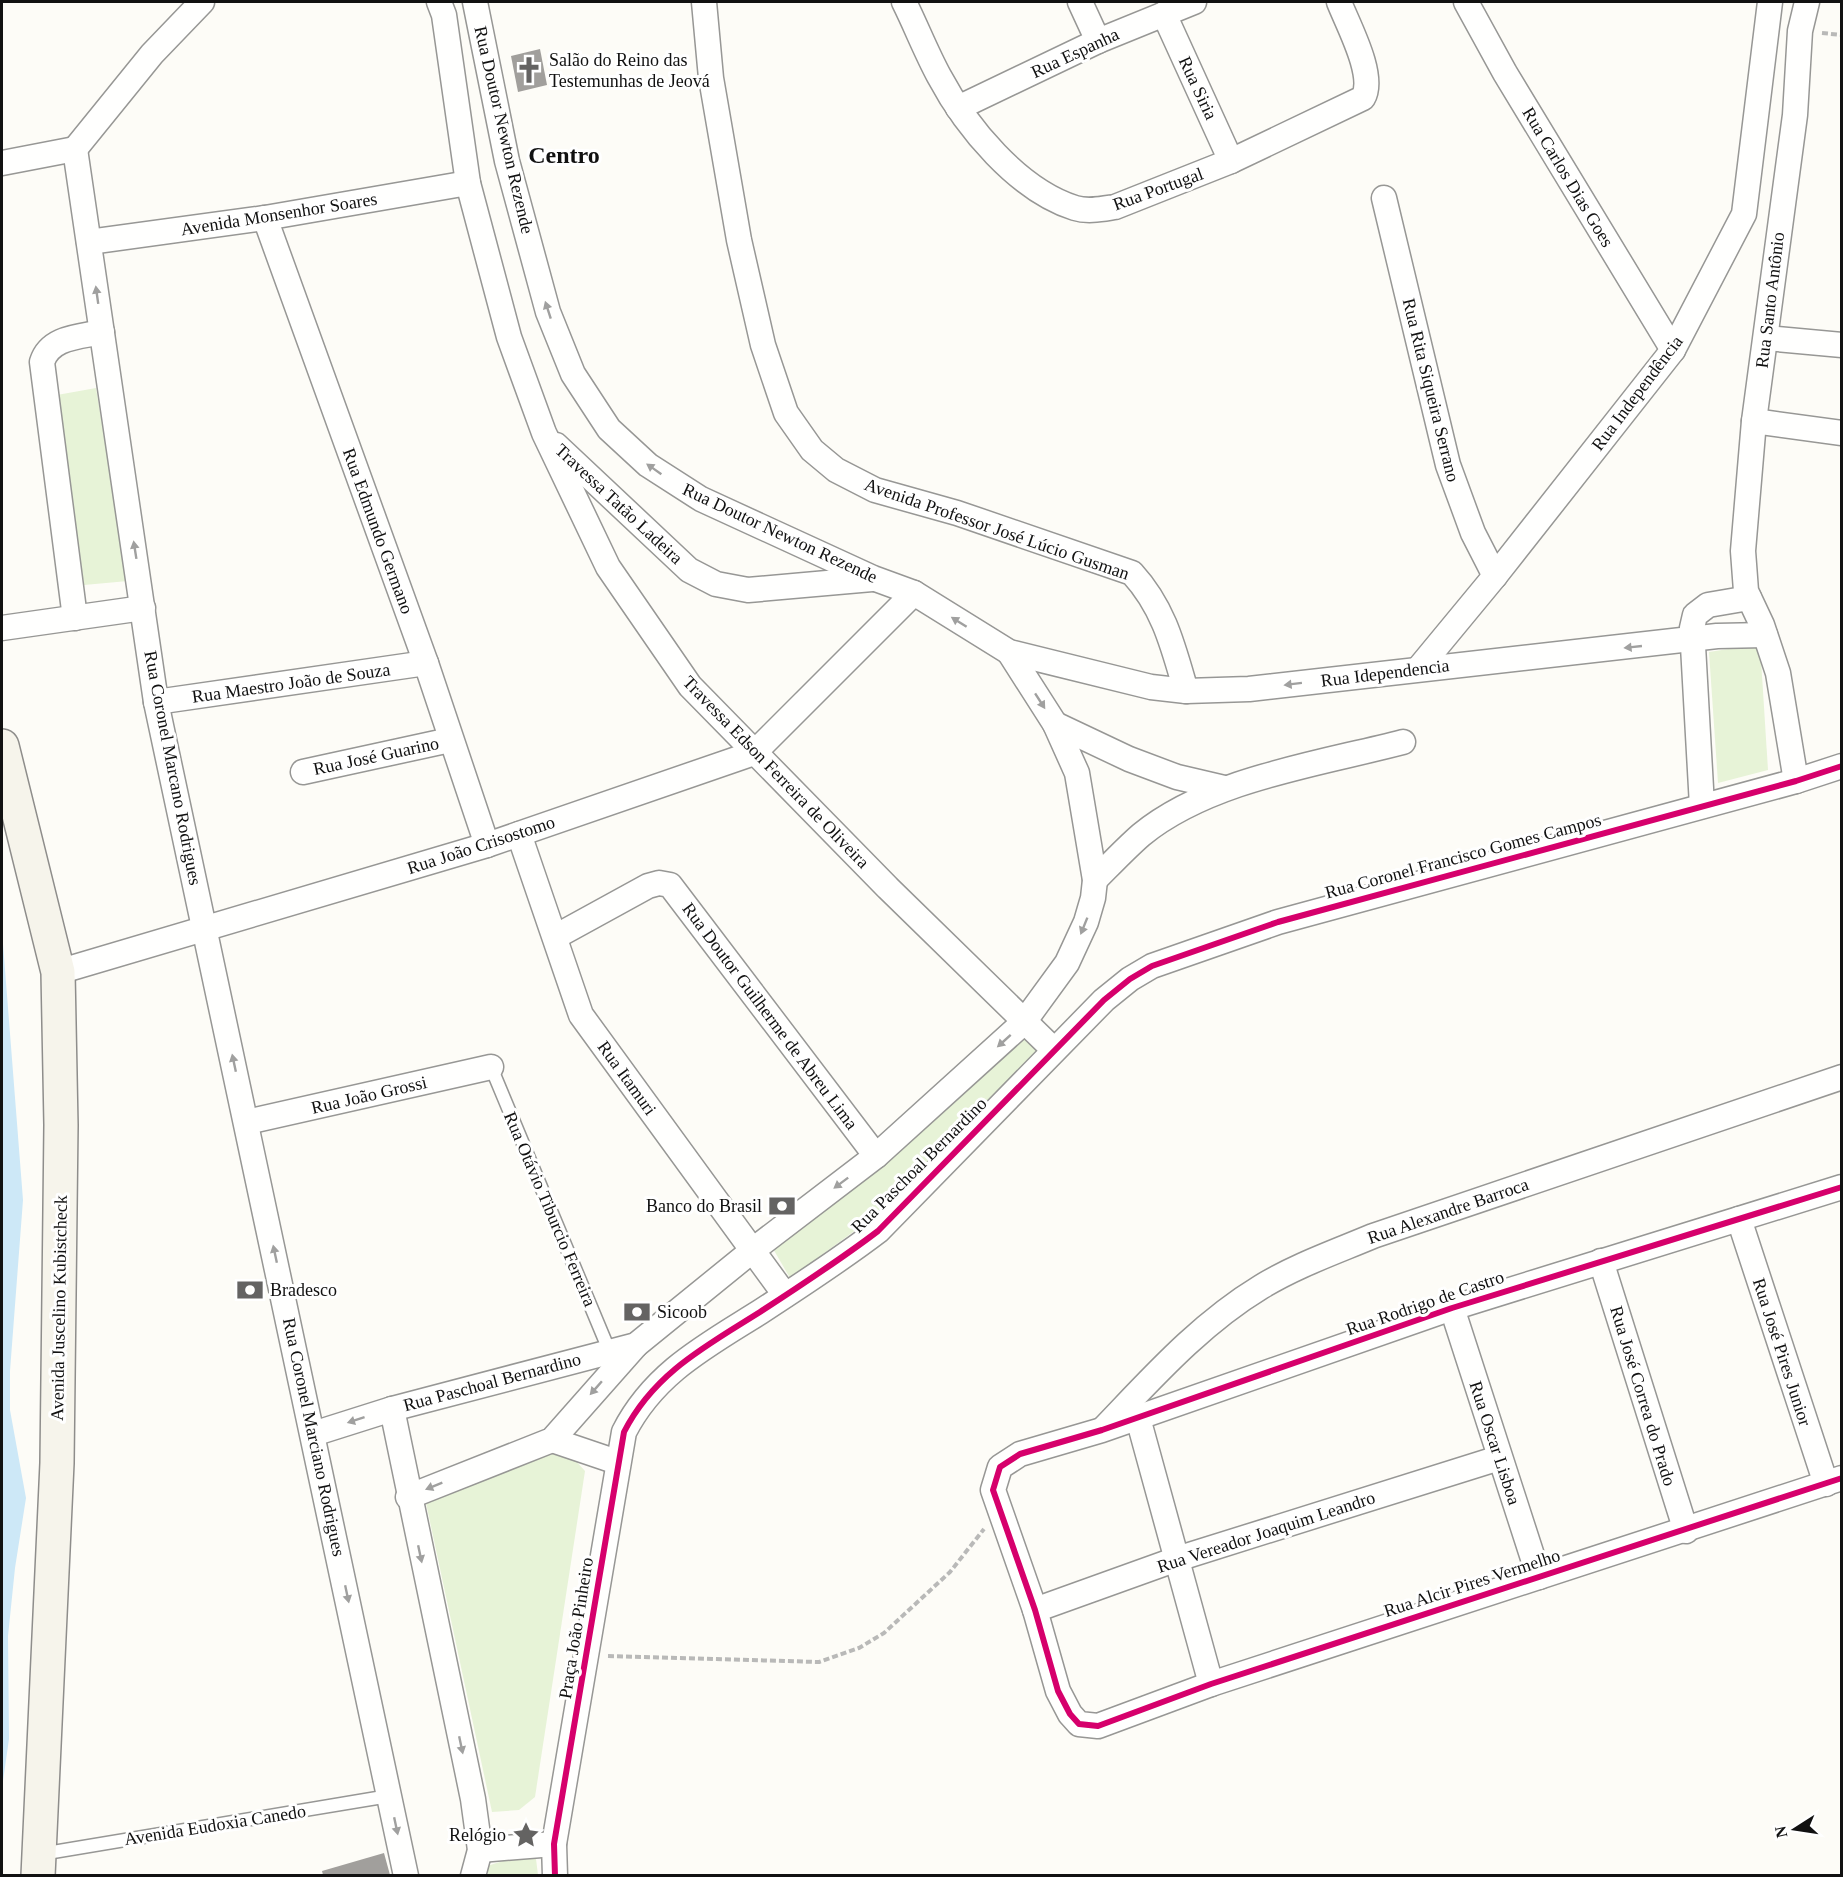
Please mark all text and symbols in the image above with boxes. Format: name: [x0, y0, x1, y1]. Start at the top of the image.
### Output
street label: Rua Doutor Newton Rezende: [470, 24, 538, 236]
street label: Rua Espanha: [1028, 24, 1122, 82]
place label: Salão do Reino das Testemunhas de Jeová: [549, 50, 710, 91]
street label: Rua Siria: [1175, 53, 1221, 123]
church icon: Salão do Reino das Testemunhas de Jeová: [514, 55, 544, 85]
street label: Rua Carlos Dias Goes: [1518, 103, 1618, 251]
district label: Centro: [528, 142, 600, 168]
street label: Rua Portugal: [1110, 163, 1206, 215]
street label: Avenida Monsenhor Soares: [179, 189, 379, 239]
street label: Rua Santo Antônio: [1752, 231, 1788, 369]
one-way arrow: [92, 285, 101, 304]
street label: Rua Rita Siqueira Serrano: [1398, 296, 1464, 484]
one-way arrow: [543, 301, 552, 319]
street label: Rua Independência: [1587, 332, 1687, 454]
street label: Travessa Tatão Ladeira: [551, 440, 687, 568]
street label: Rua Edmundo Germano: [339, 445, 417, 617]
one-way arrow: [646, 463, 662, 475]
street label: Avenida Professor José Lúcio Gusman: [862, 474, 1132, 584]
street label: Rua Doutor Newton Rezende: [679, 479, 881, 587]
one-way arrow: [130, 540, 139, 559]
one-way arrow: [950, 616, 967, 627]
one-way arrow: [1623, 642, 1642, 651]
street label: Rua Coronel Marcano Rodrigues: [140, 649, 206, 887]
street label: Rua Idependencia: [1320, 655, 1450, 691]
street label: Rua Maestro João de Souza: [191, 659, 391, 707]
street label: Travessa Edson Ferreira de Oliveira: [679, 672, 873, 872]
one-way arrow: [1283, 679, 1302, 688]
one-way arrow: [1034, 693, 1045, 709]
street label: Rua José Guarino: [311, 733, 441, 779]
street label: Rua Coronel Francisco Gomes Campos: [1323, 809, 1603, 903]
street label: Rua João Crisostomo: [405, 812, 557, 878]
street label: Rua Doutor Guilherme de Abreu Lima: [678, 899, 862, 1133]
one-way arrow: [1079, 917, 1089, 935]
one-way arrow: [996, 1034, 1011, 1048]
street label: Rua Itamuri: [593, 1037, 661, 1119]
one-way arrow: [229, 1053, 238, 1072]
street label: Rua João Grossi: [309, 1072, 429, 1118]
street label: Rua Paschoal Bernardino: [847, 1093, 991, 1237]
street label: Rua Otávio Tiburcio Ferreira: [500, 1109, 600, 1309]
street label: Rua Alexandre Barroca: [1365, 1174, 1531, 1248]
one-way arrow: [833, 1176, 849, 1189]
bank icon: Banco do Brasil: [767, 1191, 797, 1221]
street label: Avenida Juscelino Kubistcheck: [47, 1195, 71, 1421]
place label: Banco do Brasil: [646, 1196, 762, 1216]
one-way arrow: [269, 1244, 279, 1263]
street label: Rua Rodrigo de Castro: [1344, 1267, 1506, 1339]
bank icon: Bradesco: [235, 1275, 265, 1305]
street label: Rua José Pires Junior: [1749, 1275, 1815, 1429]
place label: Bradesco: [270, 1280, 337, 1300]
bank icon: Sicoob: [622, 1297, 652, 1327]
place label: Sicoob: [657, 1302, 707, 1322]
street label: Rua José Correa do Prado: [1606, 1304, 1680, 1488]
street label: Rua Coronel Marciano Rodrigues: [279, 1316, 349, 1558]
street label: Rua Paschoal Bernardino: [401, 1349, 583, 1415]
street label: Rua Oscar Lisboa: [1466, 1379, 1524, 1507]
one-way arrow: [590, 1380, 603, 1395]
one-way arrow: [347, 1416, 365, 1425]
one-way arrow: [425, 1482, 443, 1491]
street label: Rua Vereador Joaquim Leandro: [1154, 1487, 1378, 1577]
one-way arrow: [416, 1545, 426, 1563]
street label: Rua Alcir Pires Vermelho: [1381, 1545, 1563, 1621]
street label: Praça João Pinheiro: [555, 1556, 597, 1700]
one-way arrow: [343, 1585, 352, 1604]
one-way arrow: [457, 1735, 466, 1754]
north arrow: [1765, 1799, 1825, 1859]
street label: Avenida Eudoxia Canedo: [123, 1801, 307, 1849]
one-way arrow: [391, 1817, 401, 1835]
place icon: Relógio: [511, 1820, 541, 1850]
text: N: [1771, 1824, 1790, 1839]
place label: Relógio: [449, 1825, 506, 1845]

